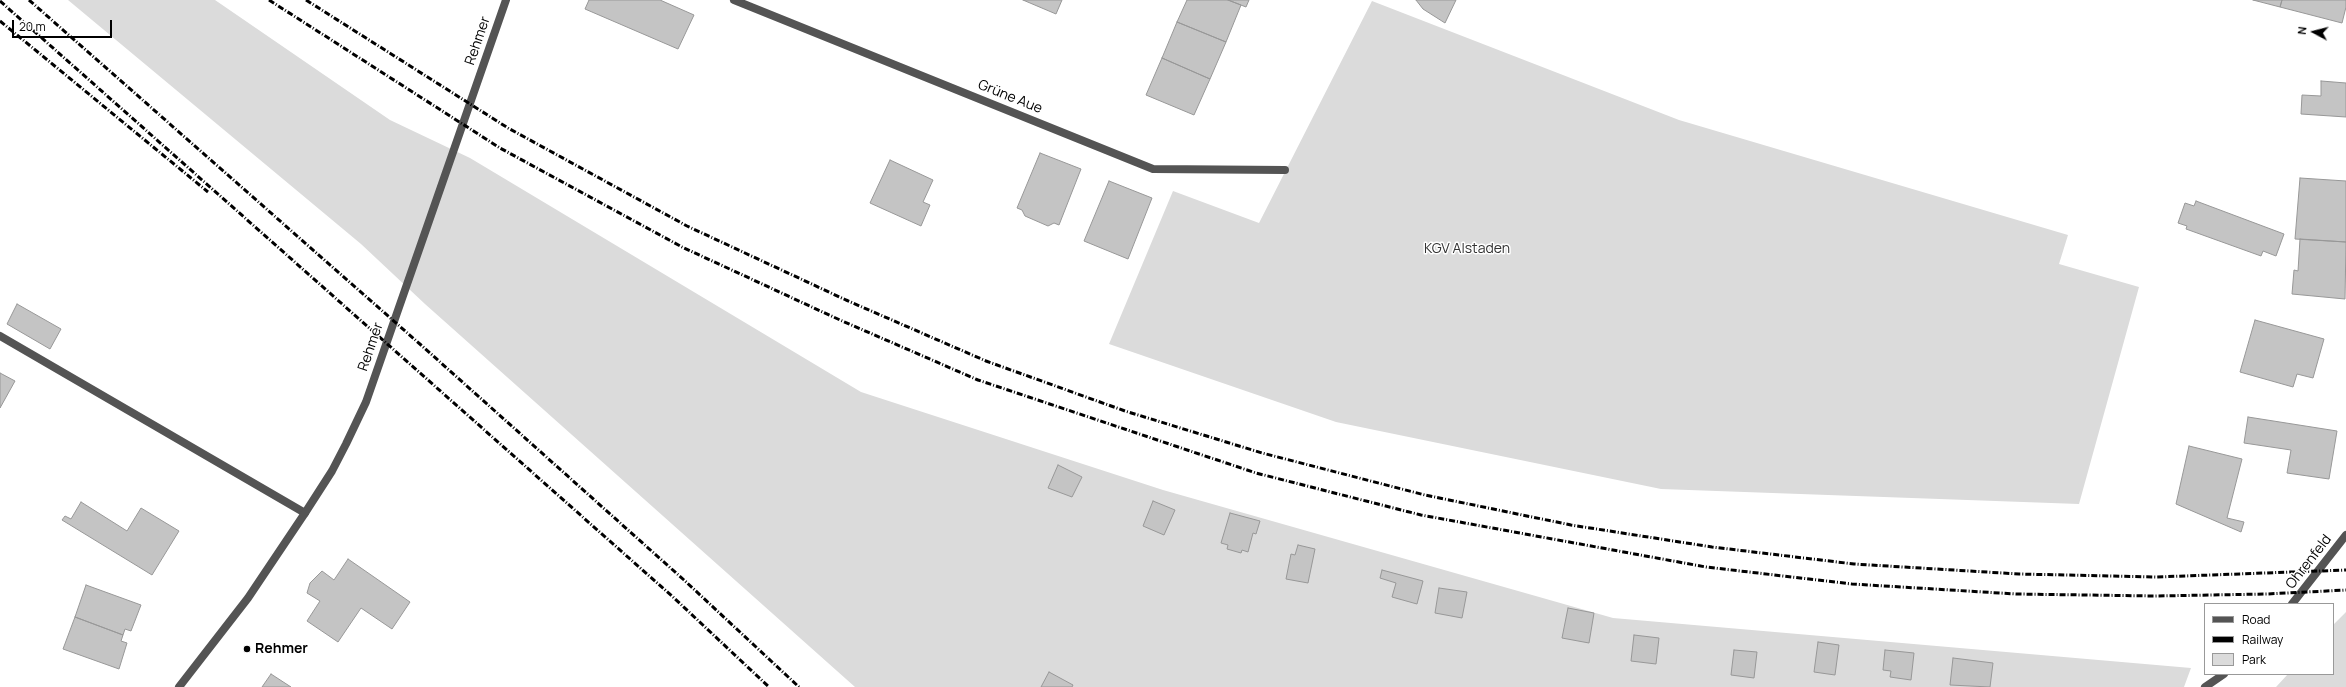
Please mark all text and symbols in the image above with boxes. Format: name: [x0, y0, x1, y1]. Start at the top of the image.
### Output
scale bar: [14, 12, 114, 38]
north arrow: [2294, 12, 2334, 52]
street label: Rehmer: [462, 14, 494, 68]
text: 20 m: [19, 18, 46, 35]
text: N: [2294, 26, 2310, 35]
street label: Grüne Aue: [975, 77, 1045, 117]
park label: KGV Alstaden: [1424, 241, 1510, 257]
street label: Rehmer: [355, 320, 387, 374]
street label: Ohrenfeld: [2283, 532, 2335, 592]
legend: [2204, 603, 2334, 675]
text: Road: [2242, 611, 2270, 628]
text: Railway: [2242, 631, 2283, 648]
place label: Rehmer: [255, 641, 308, 657]
marker: Rehmer: [242, 644, 252, 654]
text: Park: [2242, 651, 2266, 668]

